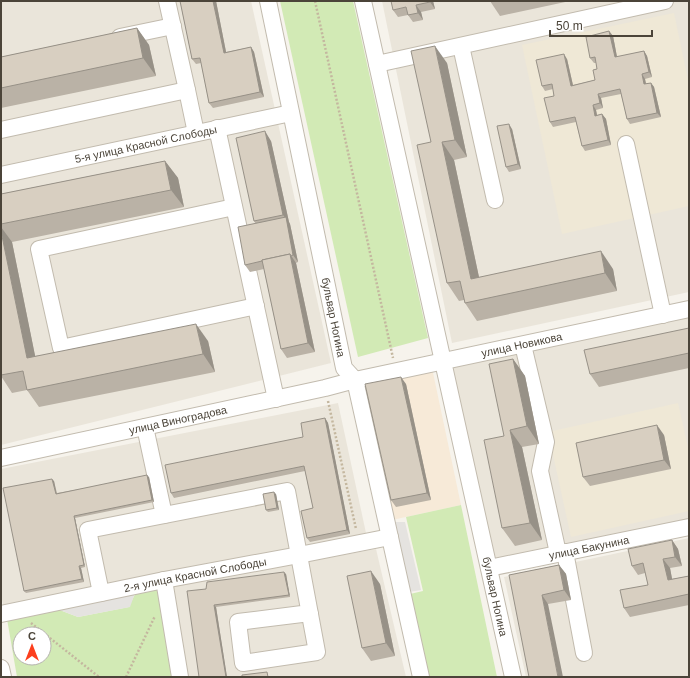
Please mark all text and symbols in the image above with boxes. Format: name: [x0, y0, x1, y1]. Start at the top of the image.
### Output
scale bar: [550, 12, 652, 38]
text: 50 m: [556, 19, 583, 33]
street label: 5-я улица Красной Слободы: [74, 123, 218, 165]
street label: бульвар Ногина: [319, 276, 348, 359]
street label: улица Новикова: [480, 330, 564, 359]
street label: улица Виноградова: [128, 403, 229, 436]
street label: улица Бакунина: [548, 533, 631, 562]
street label: 2-я улица Красной Слободы: [123, 555, 267, 594]
street label: бульвар Ногина: [481, 556, 510, 638]
north arrow: [12, 626, 52, 666]
text: С: [28, 630, 36, 642]

